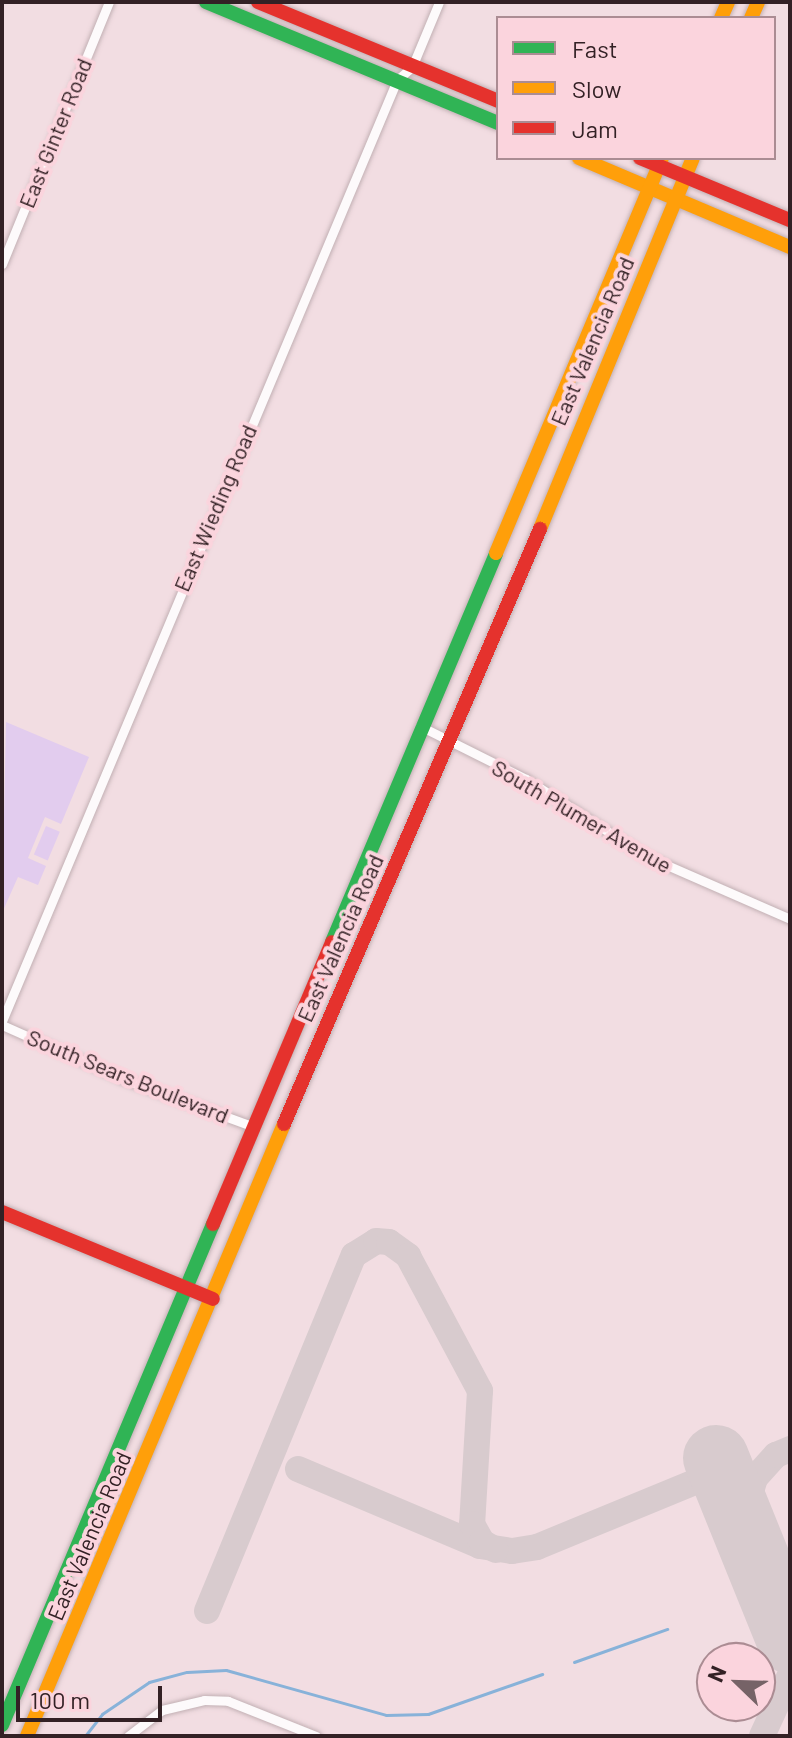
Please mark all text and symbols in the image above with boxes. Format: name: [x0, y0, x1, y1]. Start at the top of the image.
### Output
legend: [496, 16, 776, 160]
text: Fast: [572, 34, 617, 63]
street label: East Ginter Road: [13, 54, 97, 212]
text: Slow: [572, 74, 621, 103]
text: Jam: [572, 114, 618, 143]
street label: East Valencia Road: [545, 253, 639, 429]
street label: East Wieding Road: [168, 421, 262, 595]
street label: South Plumer Avenue: [488, 754, 676, 878]
street label: East Valencia Road: [291, 850, 389, 1026]
street label: South Sears Boulevard: [23, 1023, 233, 1129]
street label: East Valencia Road: [42, 1448, 136, 1624]
north arrow: [696, 1642, 776, 1722]
text: N: [701, 1662, 731, 1685]
scale bar: [20, 1670, 166, 1720]
text: 100 m: [30, 1685, 90, 1714]

